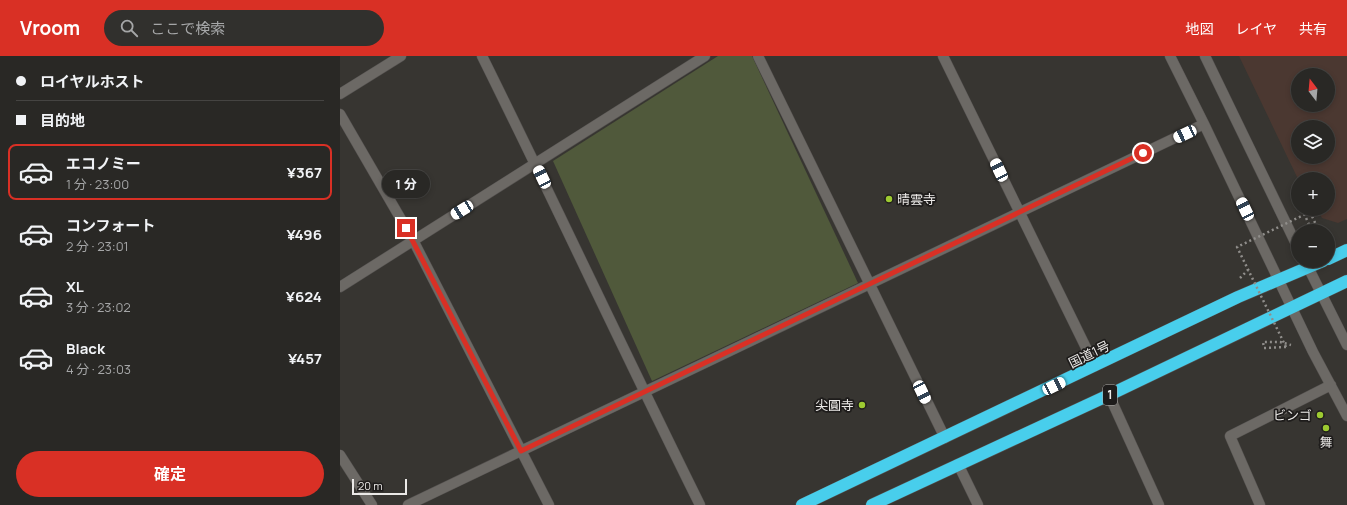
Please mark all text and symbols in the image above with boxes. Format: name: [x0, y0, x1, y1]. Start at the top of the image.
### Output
search box: [104, 10, 384, 46]
text: Vroom: [20, 15, 80, 41]
icon: search: [118, 17, 140, 39]
text: ここで検索: [150, 18, 225, 39]
text: 地図: [1185, 19, 1213, 38]
text: レイヤ: [1235, 19, 1277, 38]
text: 共有: [1299, 19, 1327, 38]
north arrow: [1291, 68, 1335, 112]
map controls: [1291, 68, 1335, 268]
text: ロイヤルホスト: [40, 71, 145, 92]
text: 目的地: [40, 110, 85, 131]
button: layers: [1291, 120, 1335, 164]
car: [1172, 123, 1198, 145]
route start: [1134, 144, 1152, 162]
text: エコノミー: [66, 153, 141, 174]
icon: car: [18, 154, 54, 190]
car: [988, 157, 1010, 183]
text: ¥367: [287, 162, 322, 183]
car: [531, 164, 553, 190]
callout: 1 分: [382, 170, 430, 198]
button: +: [1291, 172, 1335, 216]
text: 1 分 · 23:00: [66, 175, 129, 193]
text: 1 分: [395, 175, 417, 193]
place label: 晴雲寺: [897, 190, 936, 208]
marker: 晴雲寺: [884, 194, 894, 204]
car: [1234, 196, 1256, 222]
car: [449, 199, 475, 221]
text: コンフォート: [66, 215, 156, 236]
icon: car: [18, 216, 54, 252]
route end: [397, 219, 415, 237]
text: ¥496: [286, 224, 322, 245]
button: −: [1291, 224, 1335, 268]
text: 2 分 · 23:01: [66, 237, 129, 255]
text: XL: [66, 276, 84, 297]
icon: car: [18, 278, 54, 314]
text: ¥624: [286, 286, 322, 307]
text: 3 分 · 23:02: [66, 298, 131, 316]
street label: 国道1号: [1065, 336, 1113, 372]
text: Black: [66, 338, 105, 359]
icon: car: [18, 340, 54, 376]
text: ¥457: [288, 348, 322, 369]
text: 4 分 · 23:03: [66, 360, 131, 378]
car: [1041, 375, 1067, 397]
car: [911, 379, 933, 405]
road number: 1: [1103, 385, 1117, 405]
place label: 尖圓寺: [815, 396, 854, 414]
marker: 尖圓寺: [857, 400, 867, 410]
place label: ビンゴ: [1273, 406, 1312, 424]
marker: ビンゴ: [1315, 410, 1325, 420]
marker: 舞: [1321, 423, 1331, 433]
place label: 舞: [1319, 433, 1333, 451]
button: 確定: [16, 451, 324, 497]
scale bar: [352, 477, 407, 496]
text: 20 m: [358, 478, 383, 493]

